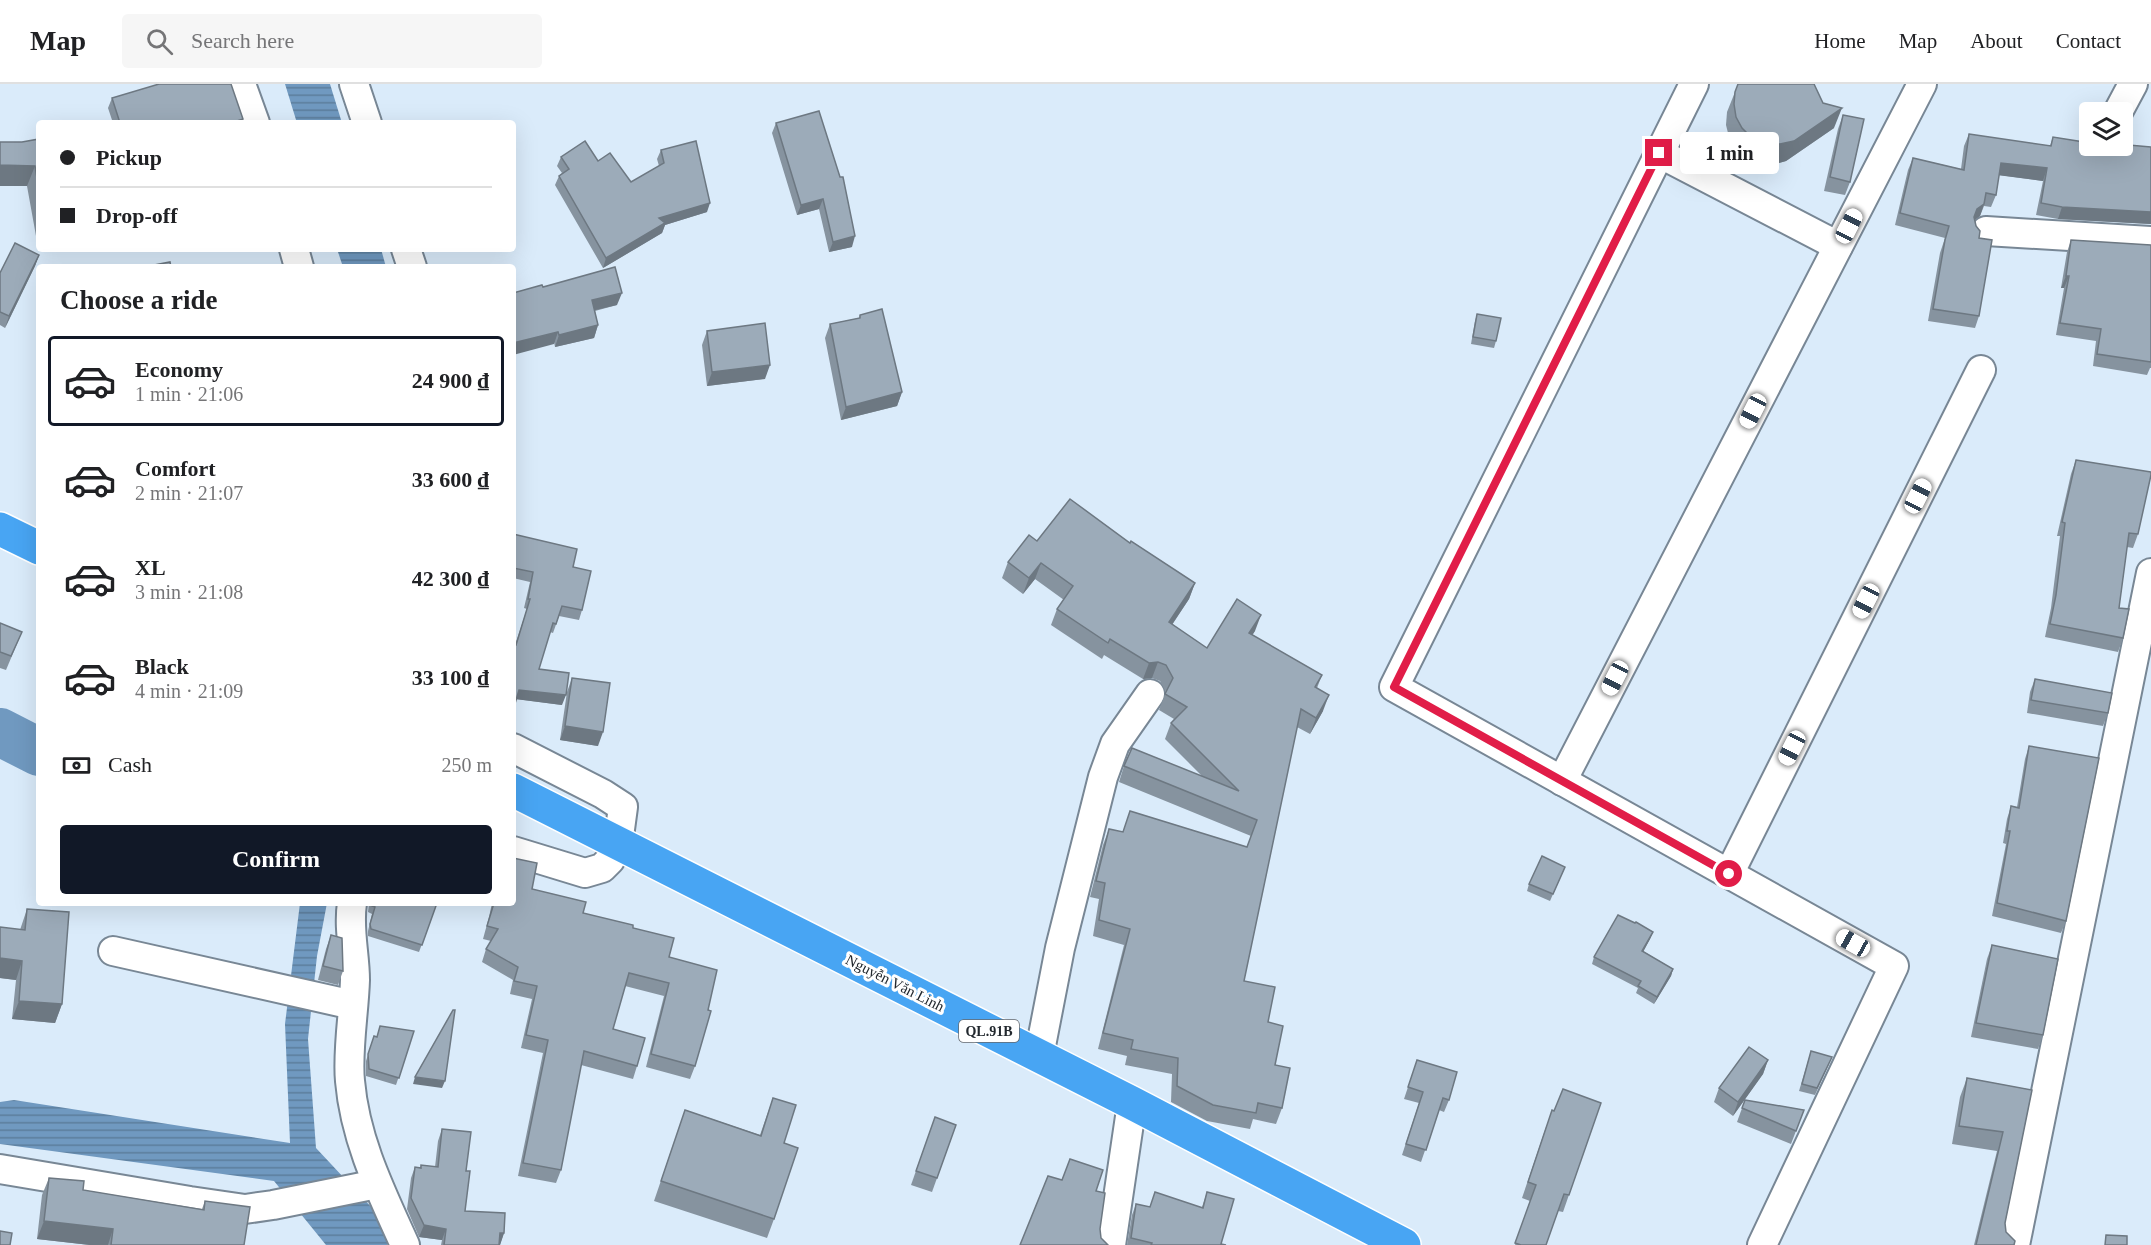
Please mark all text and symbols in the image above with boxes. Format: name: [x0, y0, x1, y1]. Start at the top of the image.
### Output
search box: [122, 14, 542, 68]
text: Map: [30, 25, 86, 56]
icon: search: [143, 25, 176, 58]
text: Search here: [191, 28, 294, 53]
text: Home: [1814, 29, 1866, 53]
text: Map: [1899, 29, 1937, 53]
text: About: [1970, 29, 2023, 53]
text: Contact: [2056, 29, 2121, 53]
map controls: [2079, 102, 2133, 156]
button: layers: [2079, 102, 2133, 156]
callout: 1 min: [1680, 132, 1779, 174]
route end: [1645, 139, 1672, 166]
text: 1 min: [1705, 142, 1754, 164]
text: Pickup: [96, 145, 162, 170]
text: Drop-off: [96, 203, 177, 228]
car: [1833, 206, 1865, 246]
text: Choose a ride: [60, 285, 218, 315]
icon: car: [63, 354, 117, 408]
text: Economy: [135, 357, 223, 382]
text: 24 900 ₫: [412, 368, 489, 393]
text: 1 min · 21:06: [135, 383, 243, 405]
car: [1737, 391, 1769, 431]
icon: car: [63, 453, 117, 507]
text: Comfort: [135, 456, 216, 481]
text: 33 600 ₫: [412, 467, 489, 492]
car: [1902, 476, 1934, 516]
text: 2 min · 21:07: [135, 482, 243, 504]
icon: car: [63, 552, 117, 606]
text: XL: [135, 555, 166, 580]
text: 42 300 ₫: [412, 566, 489, 591]
text: 3 min · 21:08: [135, 581, 243, 603]
car: [1850, 581, 1882, 621]
icon: car: [63, 651, 117, 705]
text: Black: [135, 654, 189, 679]
car: [1599, 658, 1631, 698]
text: 33 100 ₫: [412, 665, 489, 690]
text: 4 min · 21:09: [135, 680, 243, 702]
car: [1776, 728, 1808, 768]
icon: cash: [60, 749, 93, 782]
text: Cash: [108, 752, 152, 777]
text: 250 m: [441, 754, 492, 776]
button: Confirm: [60, 825, 492, 894]
route start: [1715, 860, 1742, 887]
car: [1833, 926, 1873, 960]
street label: Nguyễn Văn Linh: [843, 951, 947, 1015]
road number: QL.91B: [959, 1020, 1019, 1042]

